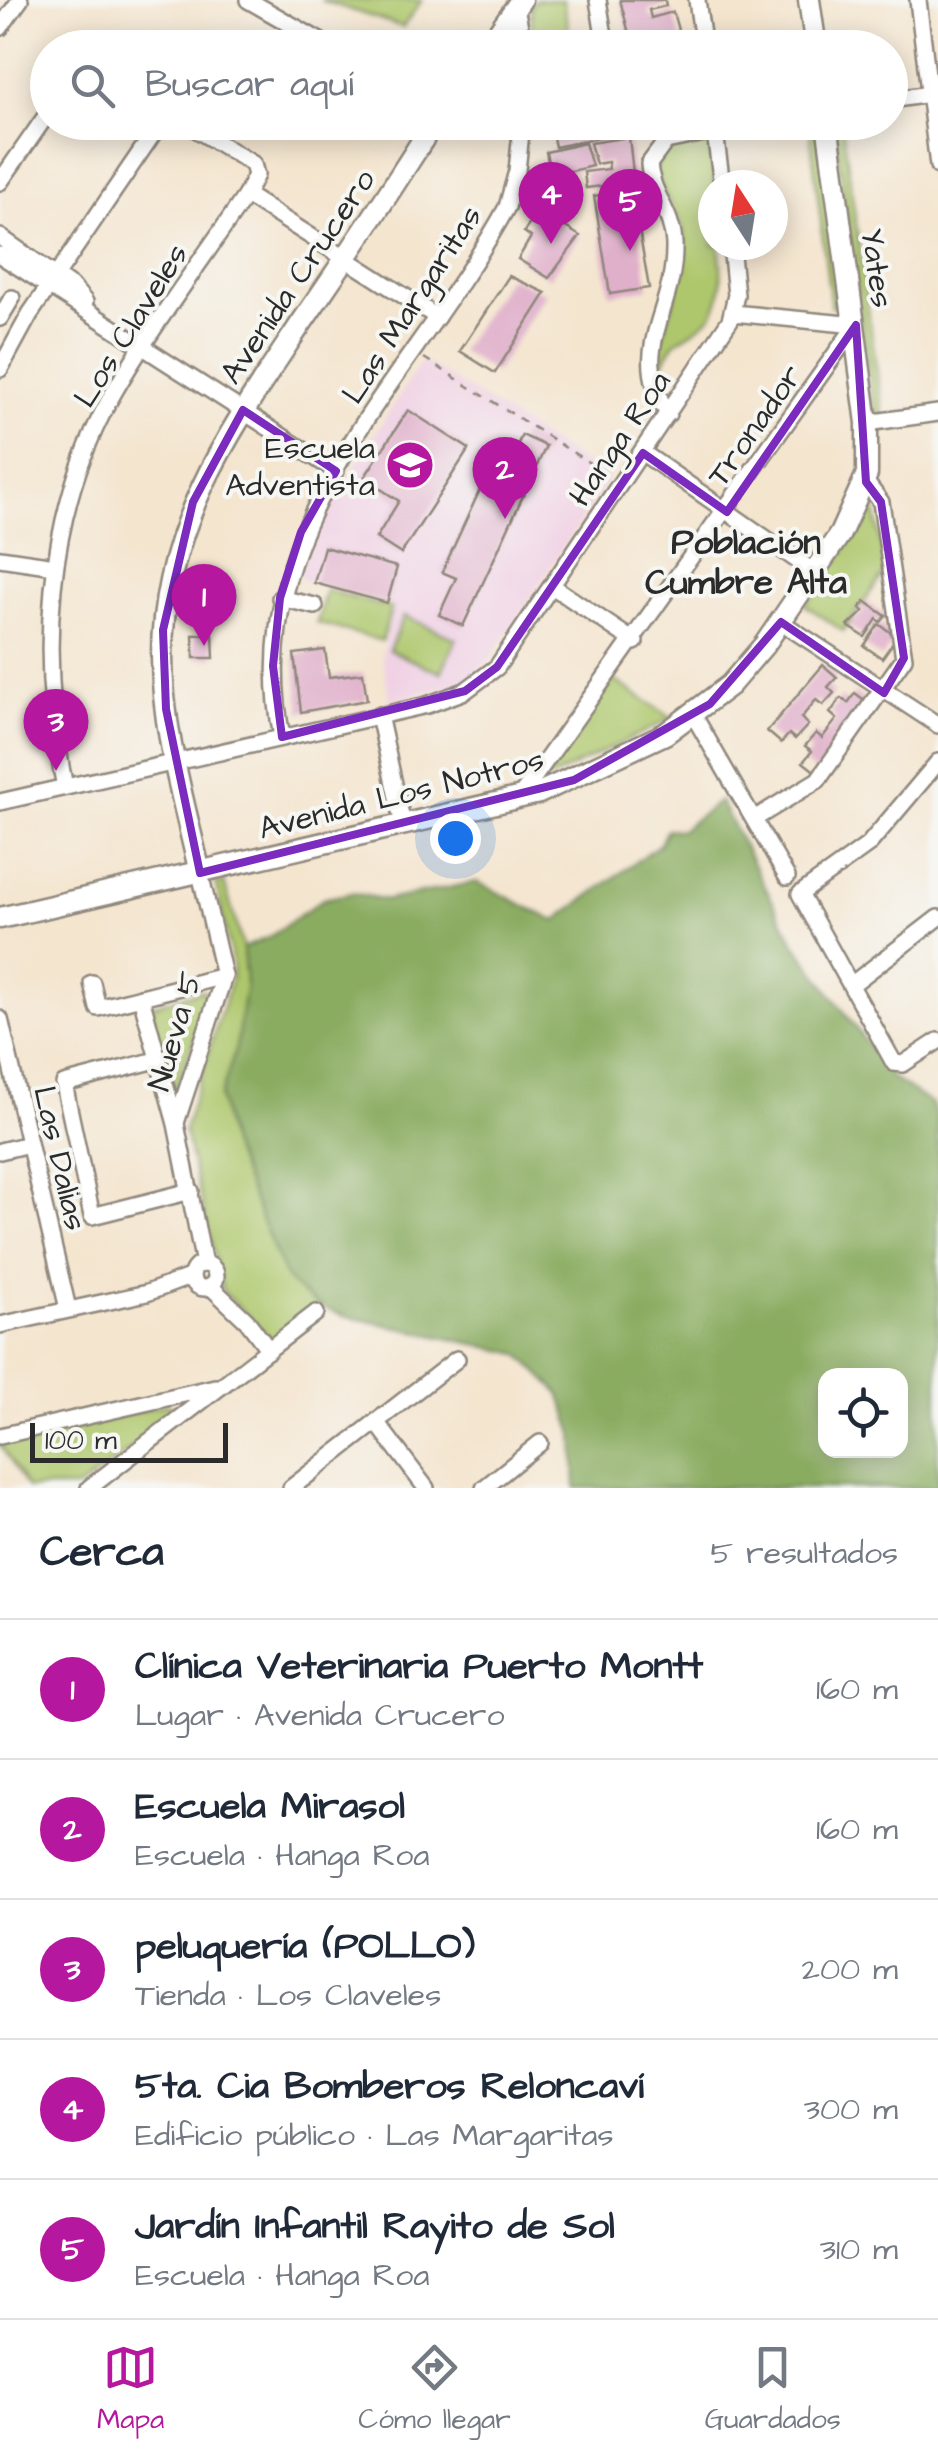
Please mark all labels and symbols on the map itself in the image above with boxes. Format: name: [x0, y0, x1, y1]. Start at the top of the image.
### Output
street label: Avenida Crucero: [210, 160, 387, 393]
pin: 4: [518, 162, 584, 244]
pin: 5: [598, 168, 662, 251]
north arrow: [698, 170, 788, 260]
street label: Las Margaritas: [331, 197, 493, 413]
street label: Yates: [849, 226, 904, 311]
street label: Los Claveles: [63, 235, 199, 416]
street label: Tronador: [697, 355, 814, 496]
street label: Hanga Roa: [558, 362, 682, 515]
place label: Escuela Adventista: [225, 426, 375, 508]
pin: 2: [472, 436, 538, 519]
school or university icon: Escuela Adventista: [384, 439, 436, 491]
district label: Población Cumbre Alta: [645, 518, 847, 607]
pin: 1: [172, 564, 236, 646]
pin: 3: [23, 688, 88, 771]
street label: Avenida Los Notros: [254, 737, 549, 852]
your location: [430, 813, 481, 864]
street label: Nueva 5: [137, 966, 214, 1096]
street label: Las Dalias: [21, 1082, 98, 1235]
scale bar: [30, 1418, 228, 1462]

